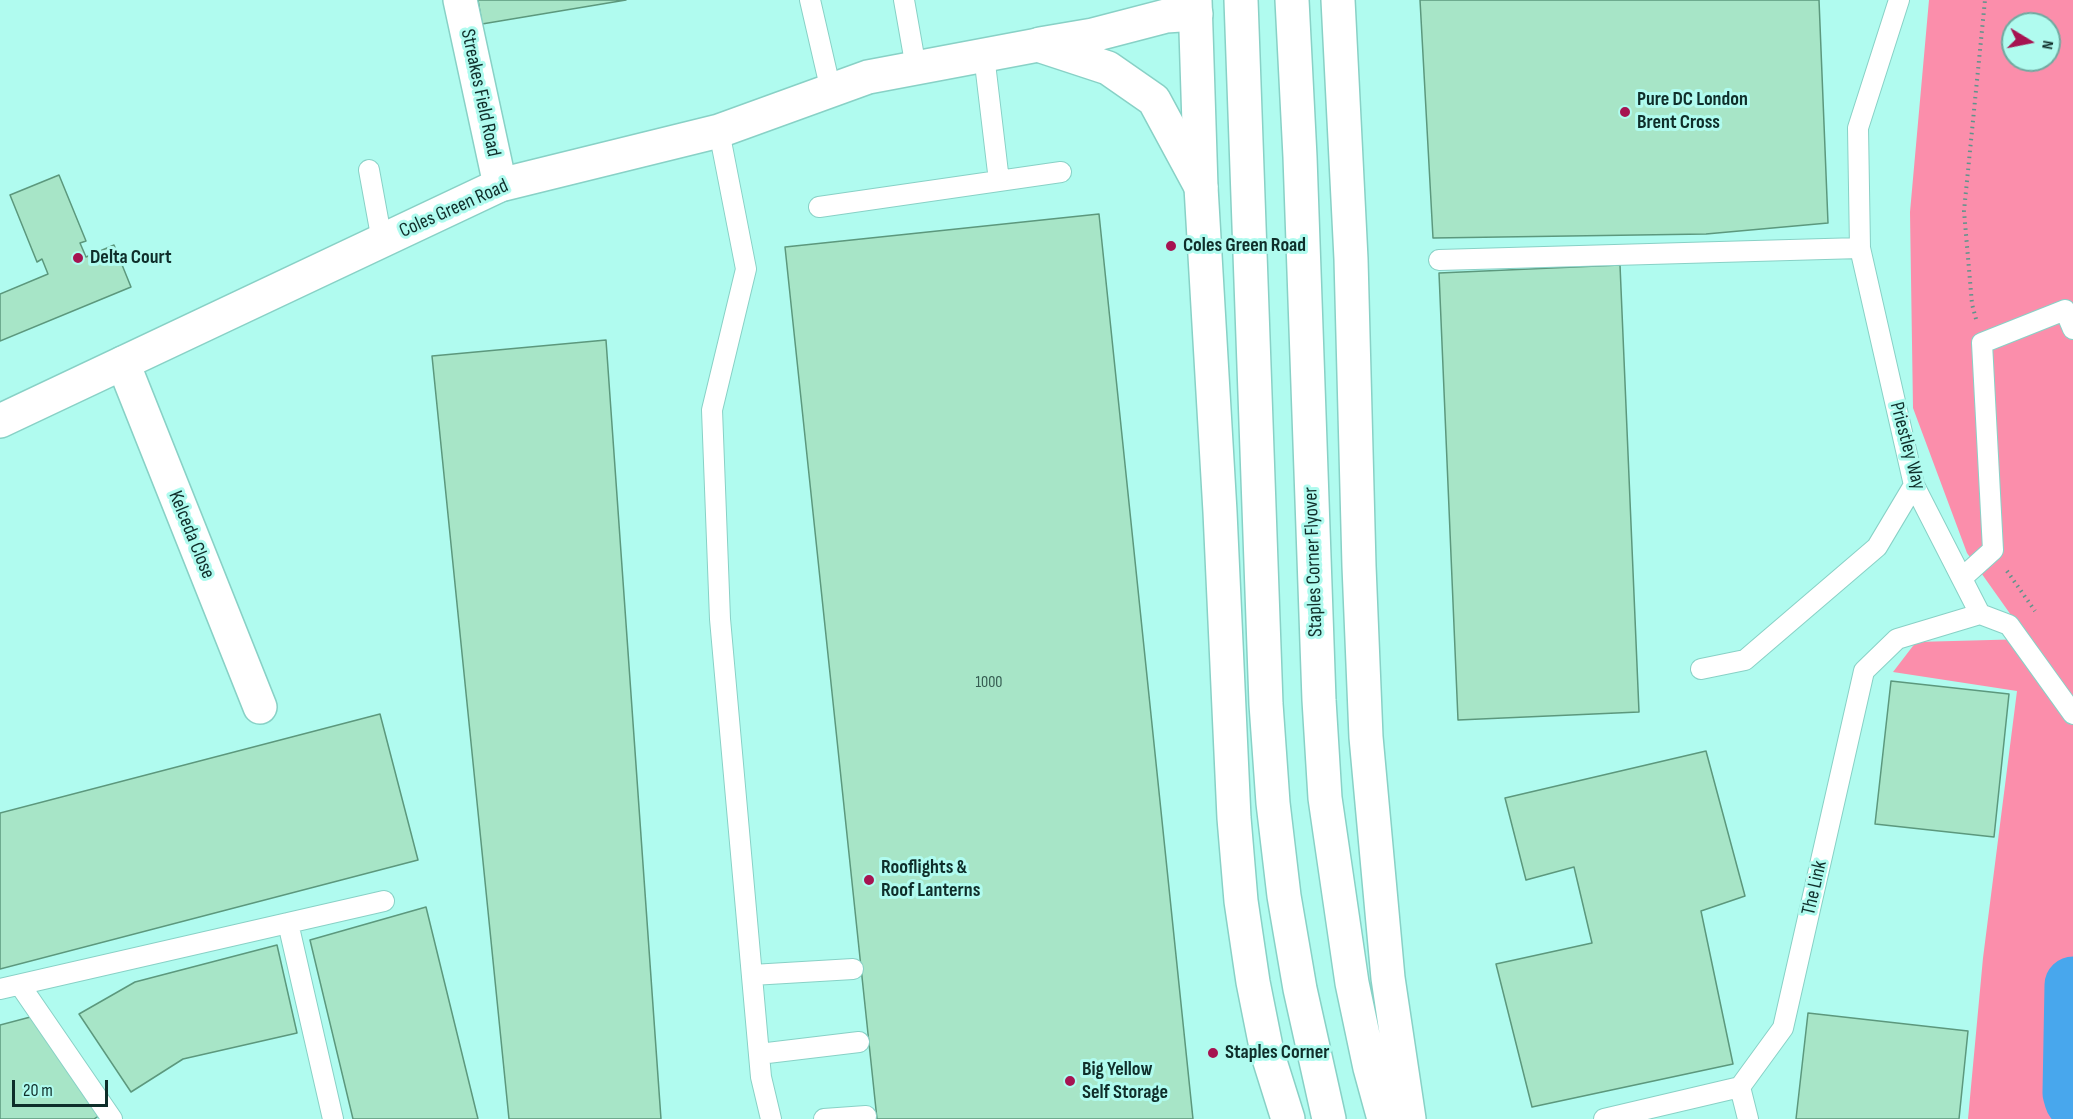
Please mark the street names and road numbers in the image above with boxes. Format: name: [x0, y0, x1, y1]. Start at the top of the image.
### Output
street label: Streakes Field Road: [455, 27, 505, 159]
street label: Coles Green Road: [396, 174, 512, 244]
street label: Priestley Way: [1884, 400, 1930, 492]
street label: Staples Corner Flyover: [1299, 487, 1329, 637]
street label: Kelceda Close: [163, 488, 219, 582]
street label: The Link: [1797, 858, 1833, 918]

